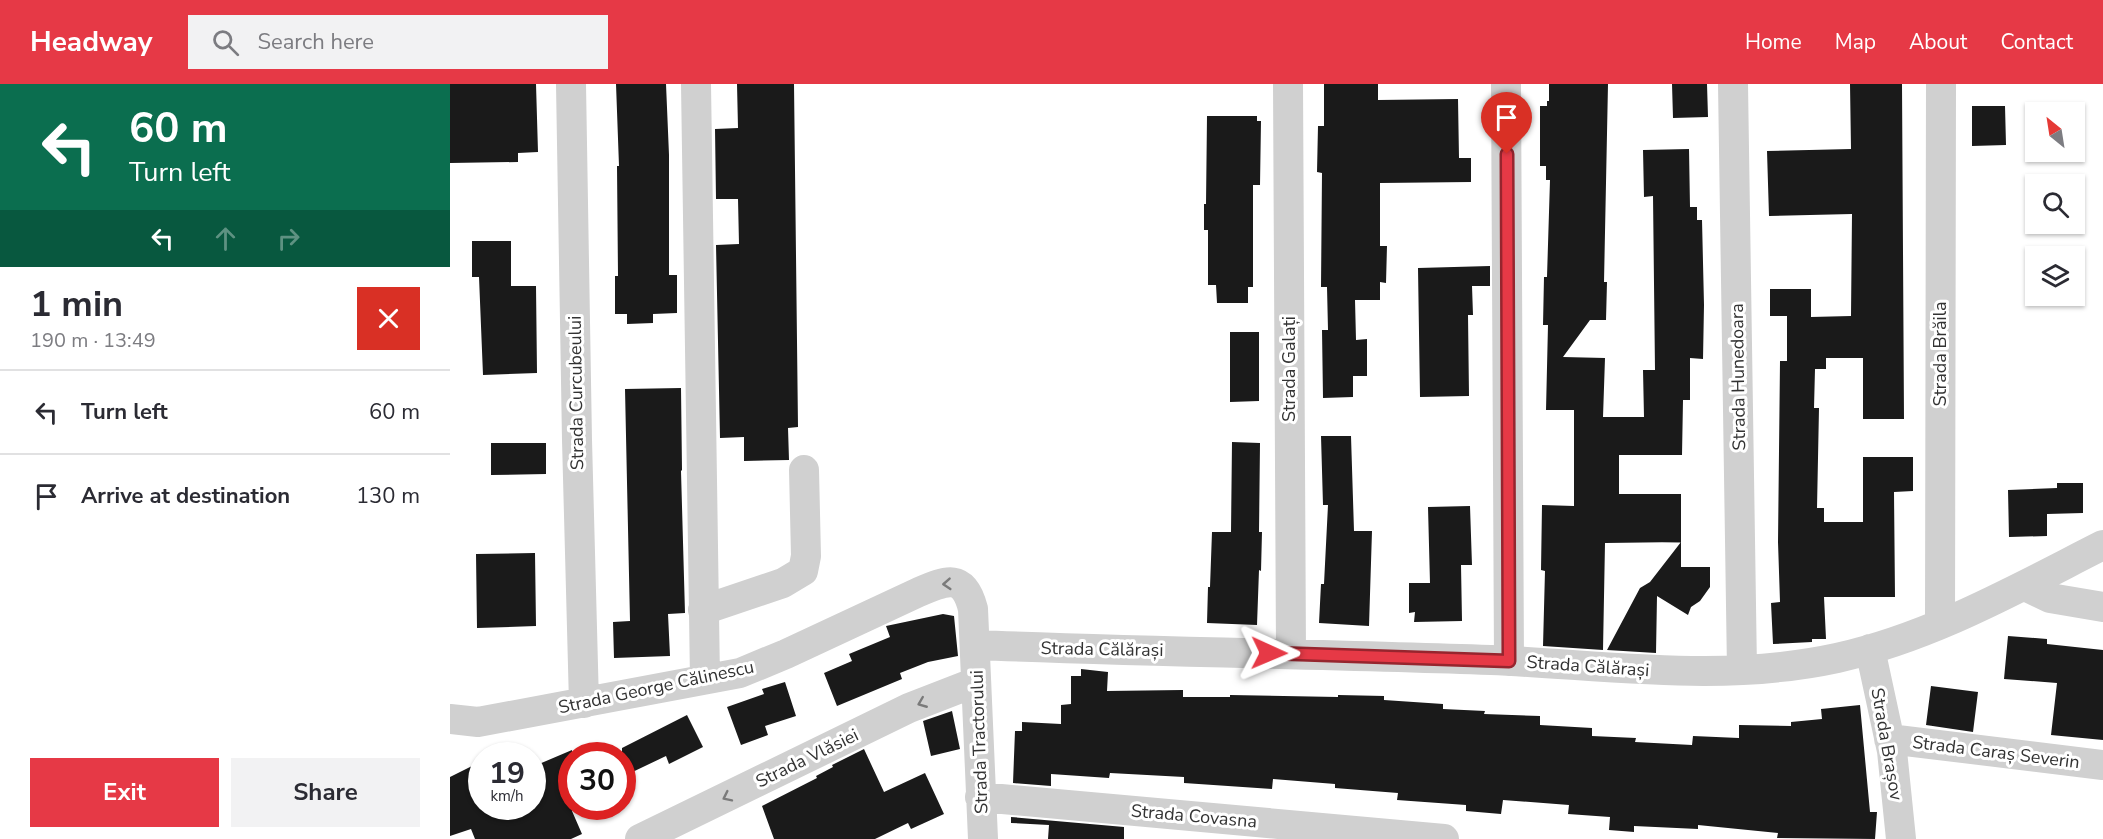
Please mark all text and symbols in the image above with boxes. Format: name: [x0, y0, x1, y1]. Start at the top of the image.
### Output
search box: [188, 15, 608, 69]
text: Headway: [30, 23, 152, 61]
icon: search: [209, 26, 242, 59]
text: Search here: [257, 27, 374, 57]
text: Home: [1745, 28, 1802, 56]
text: Map: [1835, 28, 1876, 56]
text: About: [1909, 28, 1967, 56]
text: Contact: [2000, 28, 2073, 56]
pin: [1481, 92, 1532, 154]
text: 60 m: [129, 100, 228, 157]
icon: arrive: [1490, 101, 1523, 134]
north arrow: [2025, 102, 2085, 162]
map controls: [2025, 102, 2085, 306]
icon: left: [30, 108, 108, 186]
text: Turn left: [129, 154, 230, 191]
button: search: [2025, 174, 2085, 234]
icon: left: [146, 222, 179, 255]
icon: ahead: [209, 222, 242, 255]
icon: right: [272, 222, 305, 255]
button: layers: [2025, 246, 2085, 306]
text: 1 min: [30, 280, 123, 329]
button: close: [357, 287, 420, 350]
street label: Strada Brăila: [1928, 302, 1952, 407]
street label: Strada Hunedoara: [1725, 303, 1751, 451]
street label: Strada Curcubeului: [563, 316, 589, 470]
street label: Strada Galați: [1277, 316, 1301, 422]
text: 190 m · 13:49: [30, 327, 156, 354]
icon: left: [30, 396, 63, 429]
text: Turn left: [81, 397, 168, 427]
text: 60 m: [369, 397, 420, 427]
icon: arrive: [30, 480, 63, 513]
text: Arrive at destination: [81, 481, 290, 511]
text: 130 m: [356, 481, 420, 511]
one-way arrow: [942, 577, 951, 590]
position arrow: [1237, 621, 1301, 685]
street label: Strada Călărași: [1040, 636, 1164, 662]
street label: Strada Călărași: [1526, 650, 1650, 682]
street label: Strada George Călinescu: [556, 655, 756, 719]
street label: Strada Tractorului: [964, 670, 994, 814]
street label: Strada Brașov: [1865, 686, 1909, 803]
one-way arrow: [917, 696, 928, 708]
street label: Strada Vlăsiei: [752, 723, 862, 793]
street label: Strada Caraș Severin: [1911, 730, 2081, 774]
speed limit sign: 30: [558, 742, 636, 820]
text: 19: [489, 753, 525, 794]
button: Exit: [30, 758, 219, 827]
button: Share: [231, 758, 420, 827]
text: km/h: [490, 786, 524, 806]
one-way arrow: [723, 789, 734, 801]
street label: Strada Covasna: [1130, 799, 1258, 833]

